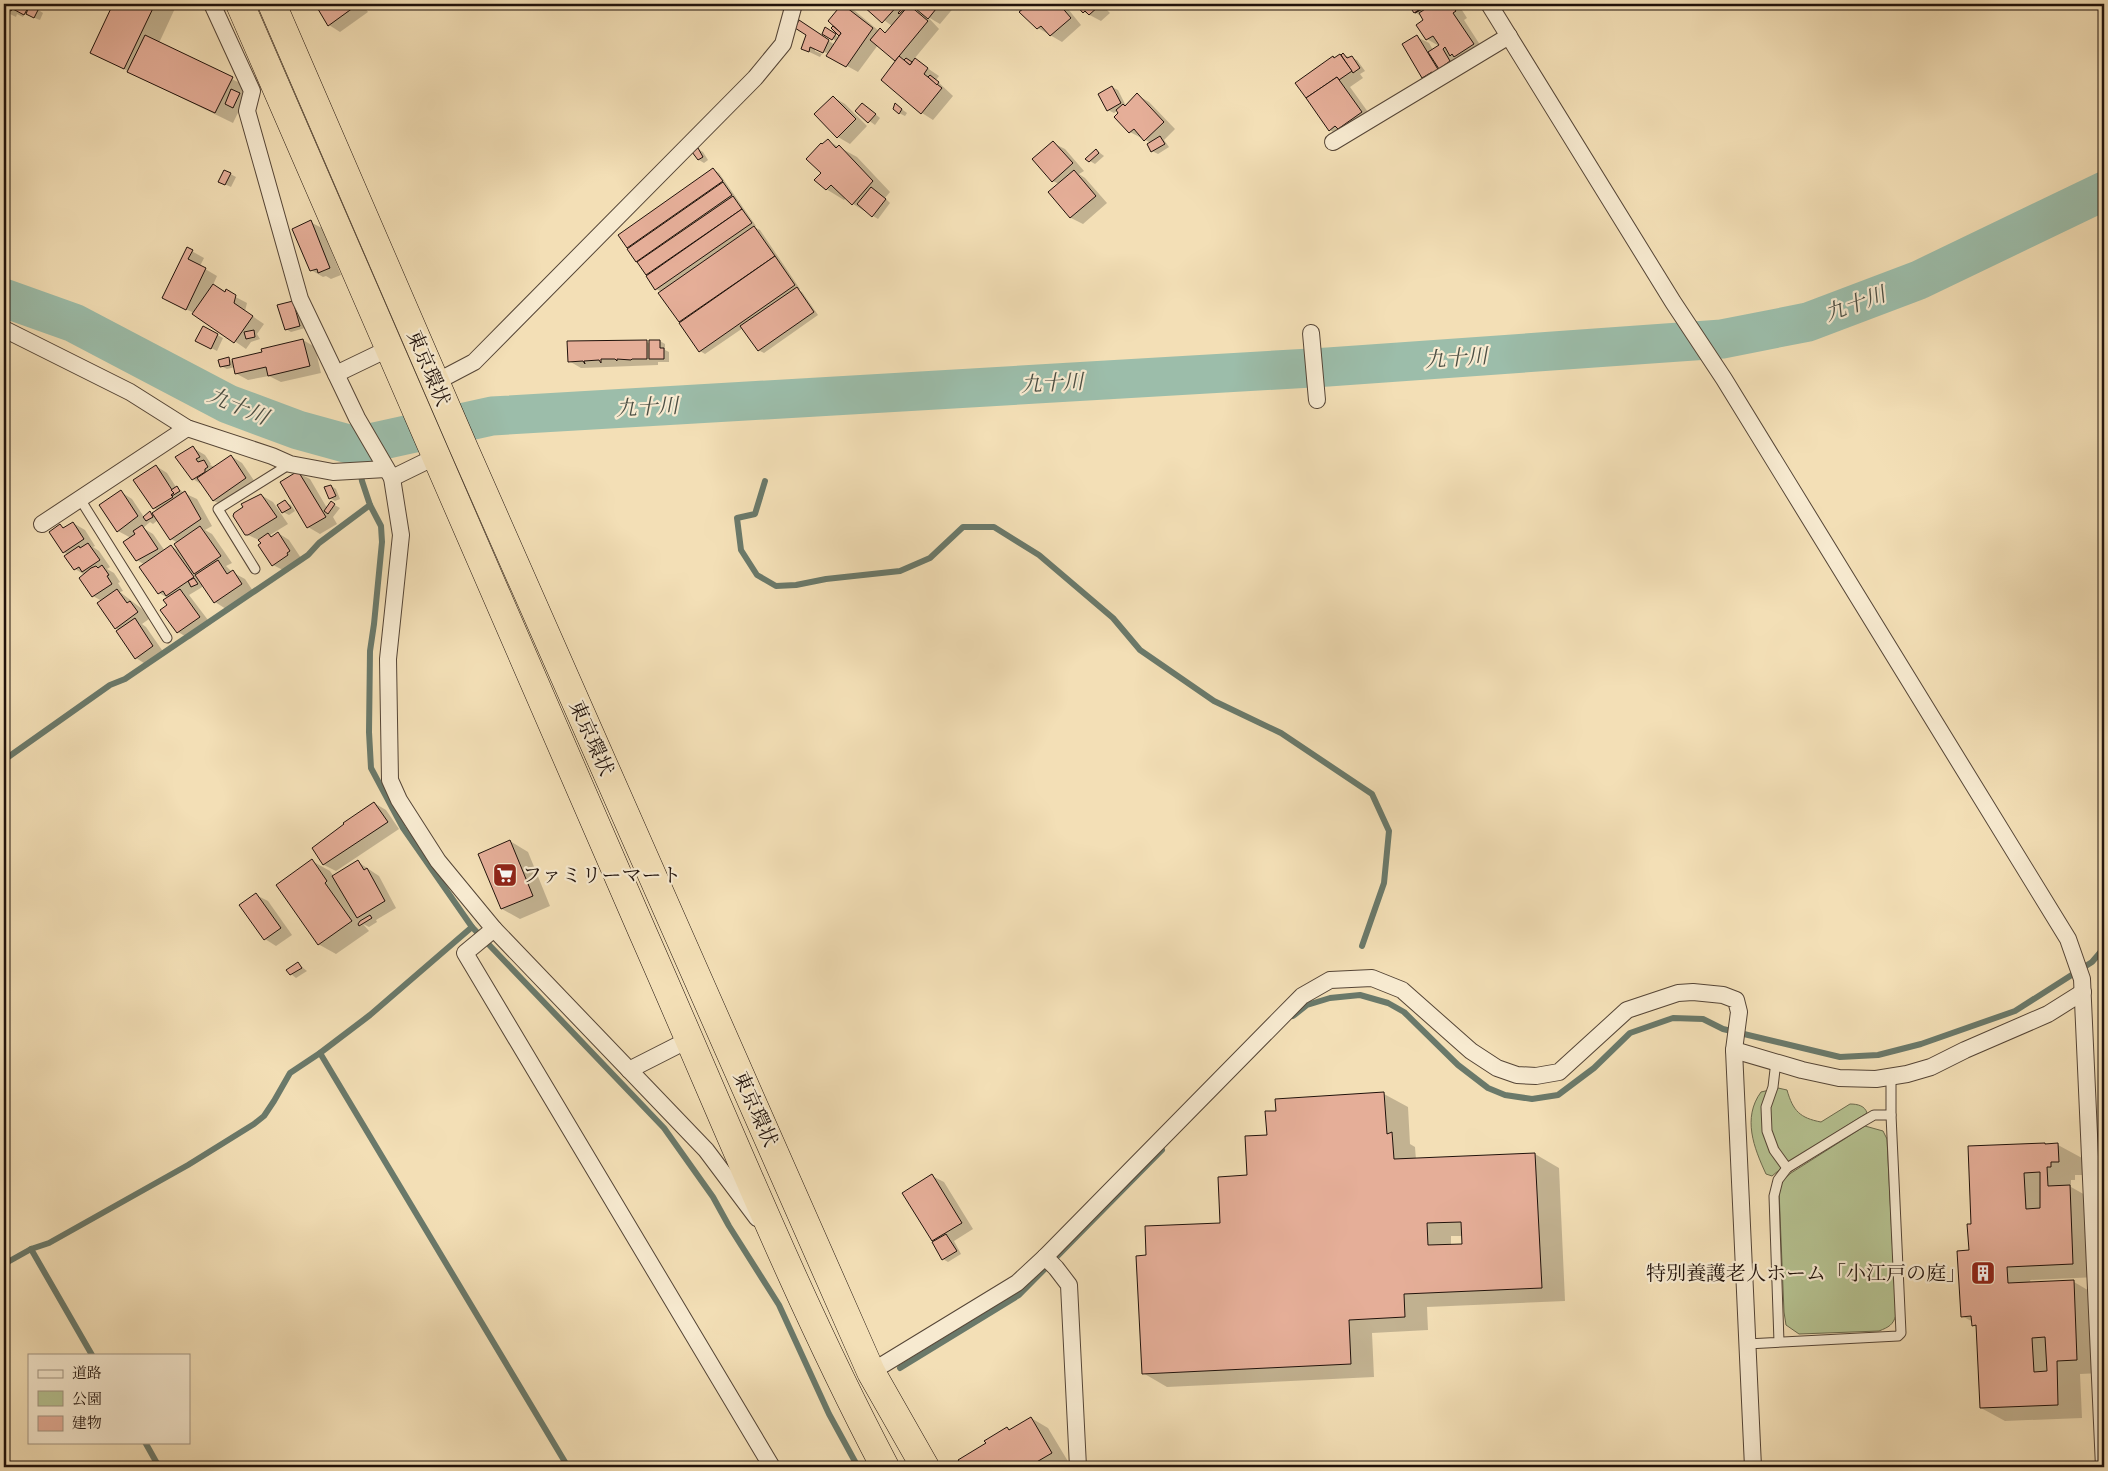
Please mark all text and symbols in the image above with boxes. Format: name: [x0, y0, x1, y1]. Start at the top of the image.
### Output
water label: 九十川: [1821, 279, 1891, 328]
street label: 東京環状: [400, 326, 457, 410]
water label: 九十川: [1424, 342, 1490, 374]
water label: 九十川: [1020, 367, 1086, 399]
water label: 九十川: [204, 381, 274, 432]
water label: 九十川: [615, 391, 681, 423]
street label: 東京環状: [563, 696, 620, 780]
supermarket icon: ファミリーマート: [492, 862, 518, 888]
place label: ファミリーマート: [522, 862, 682, 889]
street label: 東京環状: [727, 1067, 784, 1151]
place label: 特別養護老人ホーム「小江戸の庭」: [1646, 1260, 1966, 1287]
building icon: 特別養護老人ホーム「小江戸の庭」: [1970, 1260, 1996, 1286]
legend: [28, 1354, 190, 1444]
text: 道路: [72, 1363, 102, 1383]
text: 公園: [72, 1389, 102, 1409]
text: 建物: [72, 1413, 102, 1433]

